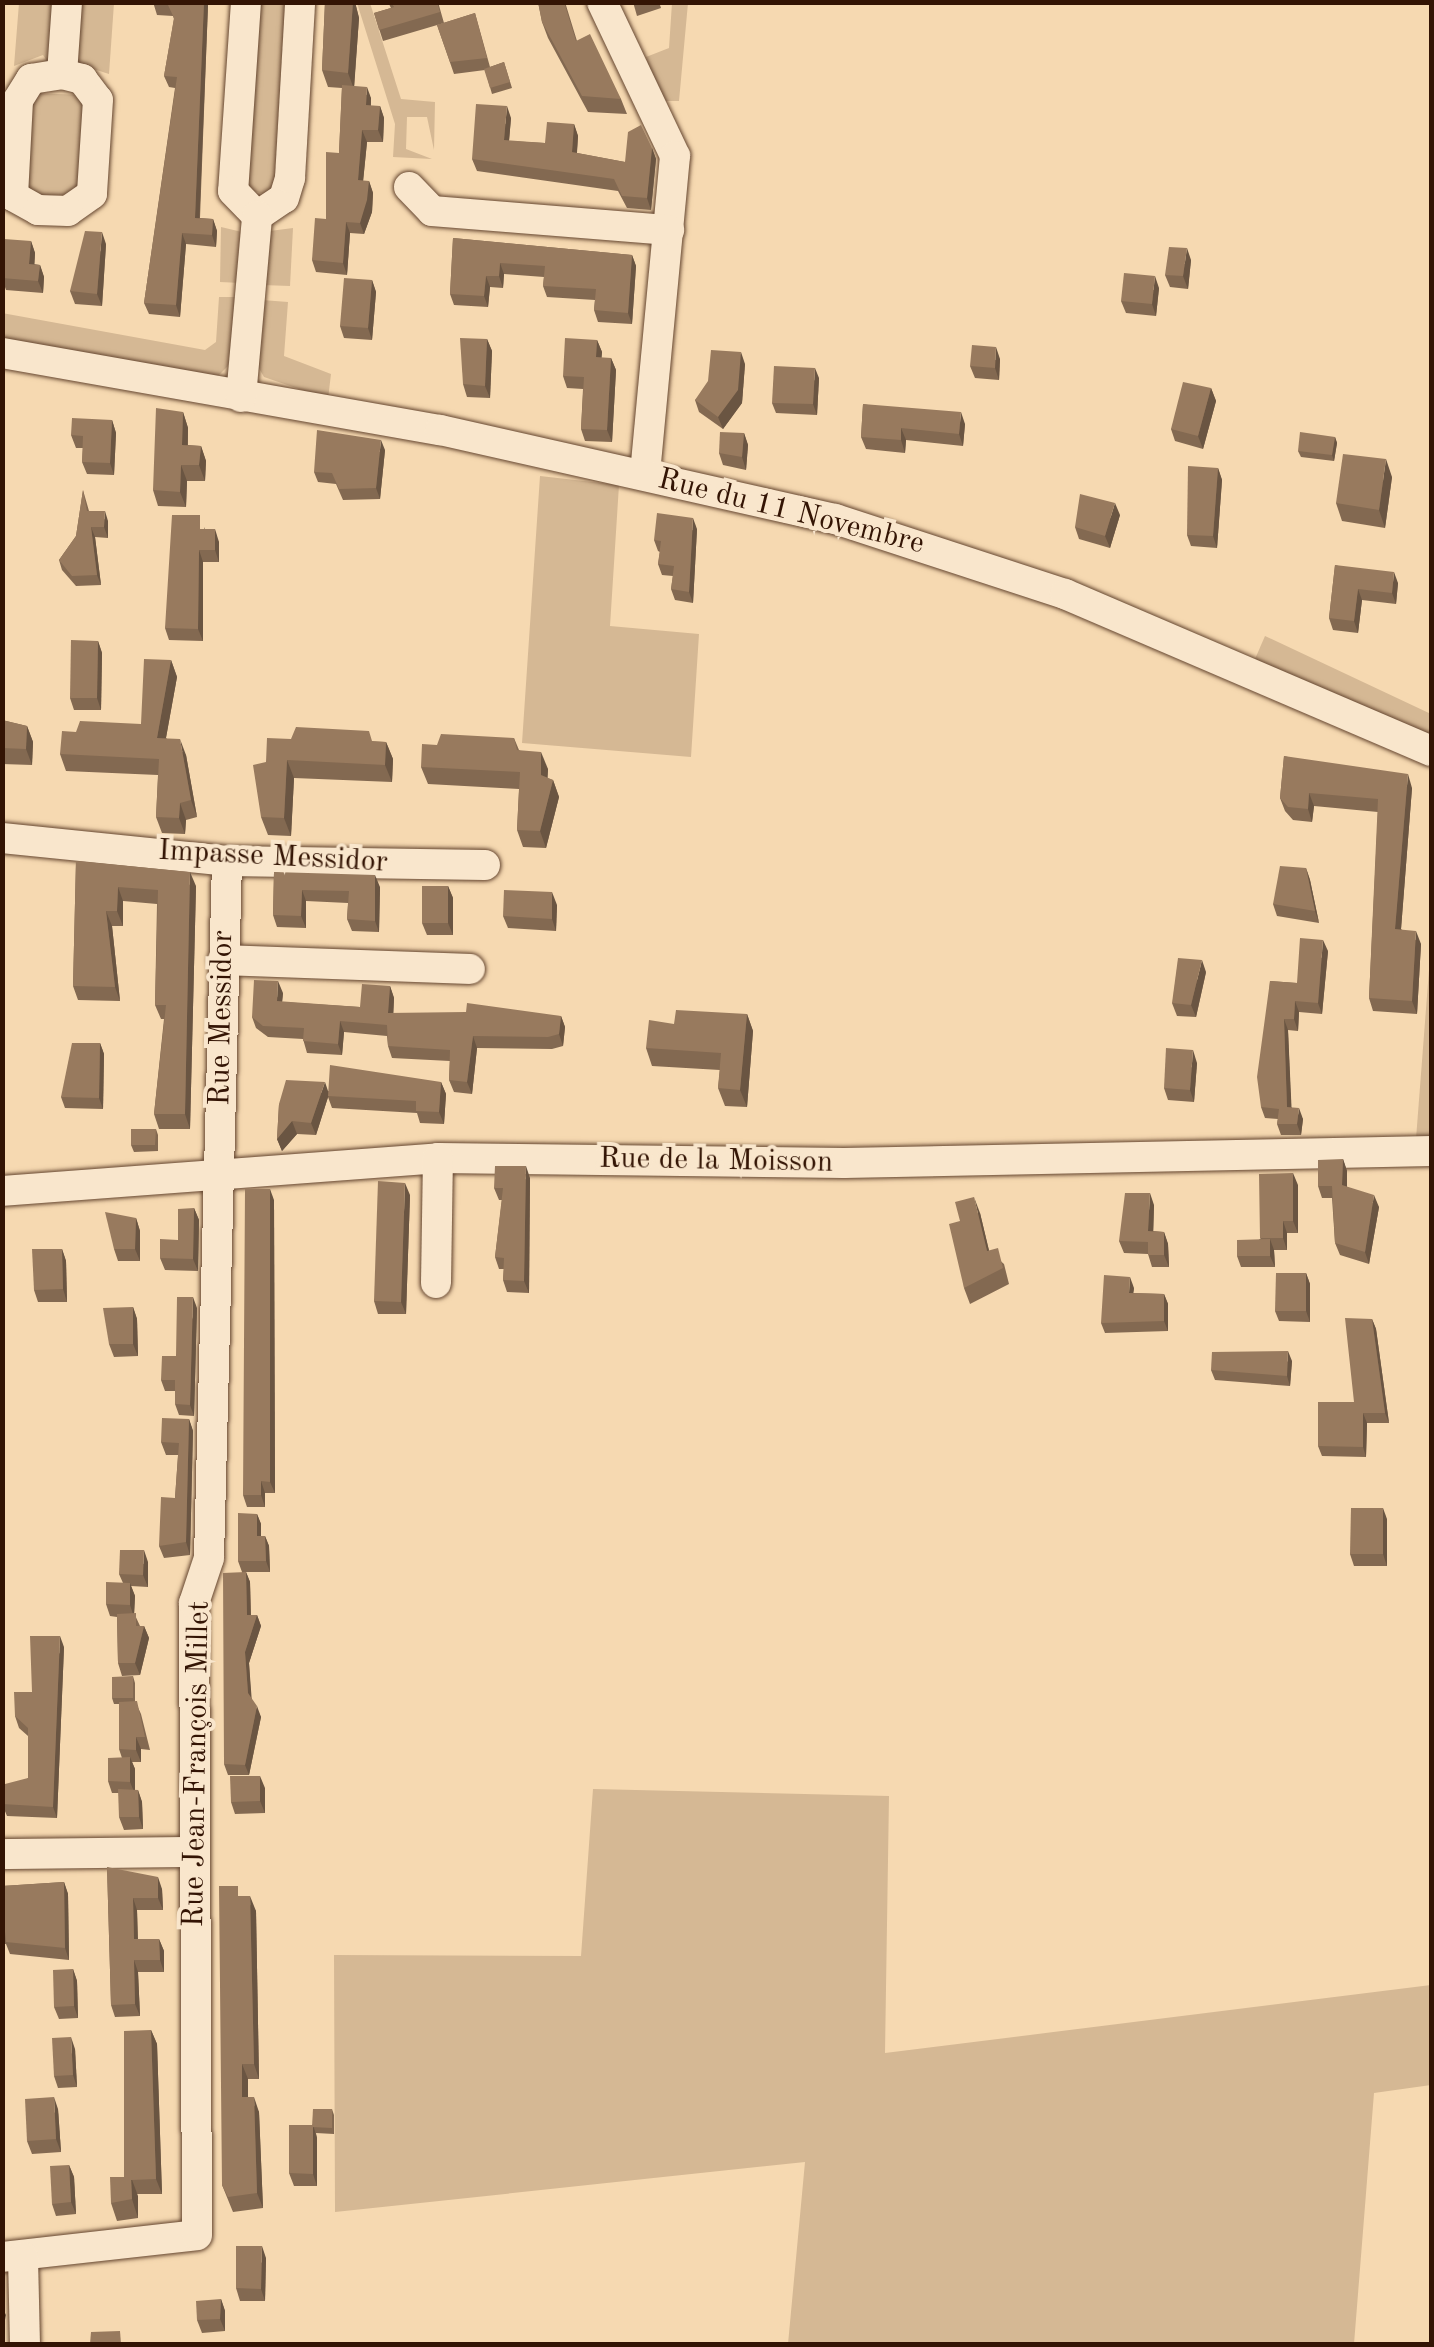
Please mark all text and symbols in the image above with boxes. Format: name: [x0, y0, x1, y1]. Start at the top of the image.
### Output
street label: Rue du 11 Novembre: [654, 461, 928, 563]
street label: Impasse Messidor: [157, 833, 389, 881]
street label: Rue Messidor: [202, 930, 242, 1106]
street label: Rue de la Moisson: [599, 1141, 833, 1181]
street label: Rue Jean-François Millet: [176, 1600, 218, 1928]

